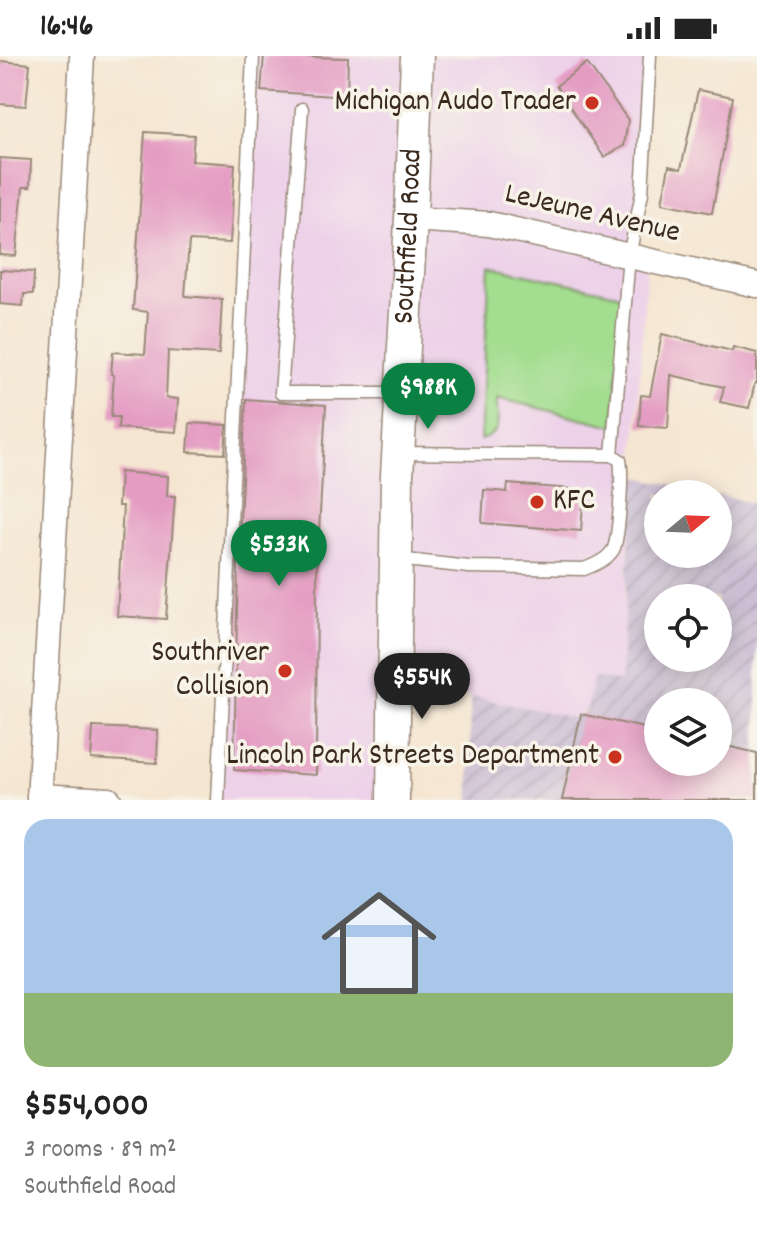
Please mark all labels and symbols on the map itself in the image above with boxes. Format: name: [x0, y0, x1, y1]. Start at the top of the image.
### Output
place label: Michigan Audo Trader: [335, 82, 576, 125]
marker: Michigan Audo Trader: [583, 94, 601, 112]
street label: Southfield Road: [384, 148, 435, 325]
street label: LeJeune Avenue: [500, 174, 684, 256]
pin: $988K: [372, 363, 484, 431]
north arrow: [644, 480, 732, 568]
place label: KFC: [553, 481, 595, 524]
marker: KFC: [528, 493, 546, 511]
pin: $533K: [223, 520, 335, 588]
place label: Southriver Collision: [151, 633, 269, 710]
pin: $554K: [366, 653, 478, 721]
marker: Southriver Collision: [276, 662, 294, 680]
place label: Lincoln Park Streets Department: [226, 736, 599, 779]
marker: Lincoln Park Streets Department: [606, 748, 624, 766]

